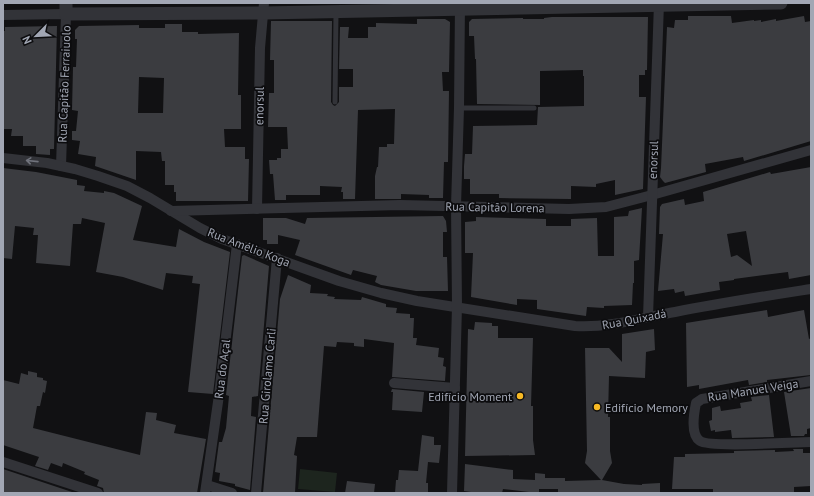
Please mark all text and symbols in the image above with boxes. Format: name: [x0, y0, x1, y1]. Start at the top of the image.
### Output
north arrow: [16, 16, 56, 56]
street label: Rua Capitão Ferraiuolo: [54, 25, 74, 143]
text: N: [19, 34, 35, 46]
street label: enorsul: [251, 86, 267, 125]
street label: enorsul: [645, 140, 661, 179]
one-way arrow: [26, 157, 39, 165]
street label: Rua Capitão Lorena: [445, 199, 545, 215]
street label: Rua Amélio Koga: [206, 224, 292, 270]
street label: Rua Quixadá: [601, 305, 667, 333]
street label: Rua Girolamo Carli: [255, 328, 279, 424]
street label: Rua do Açal: [211, 338, 233, 400]
street label: Rua Manuel Veiga: [707, 375, 799, 405]
place label: Edifício Moment: [428, 389, 512, 404]
marker: Edifício Moment: [515, 391, 525, 401]
place label: Edifício Memory: [605, 400, 688, 415]
marker: Edifício Memory: [592, 402, 602, 412]

